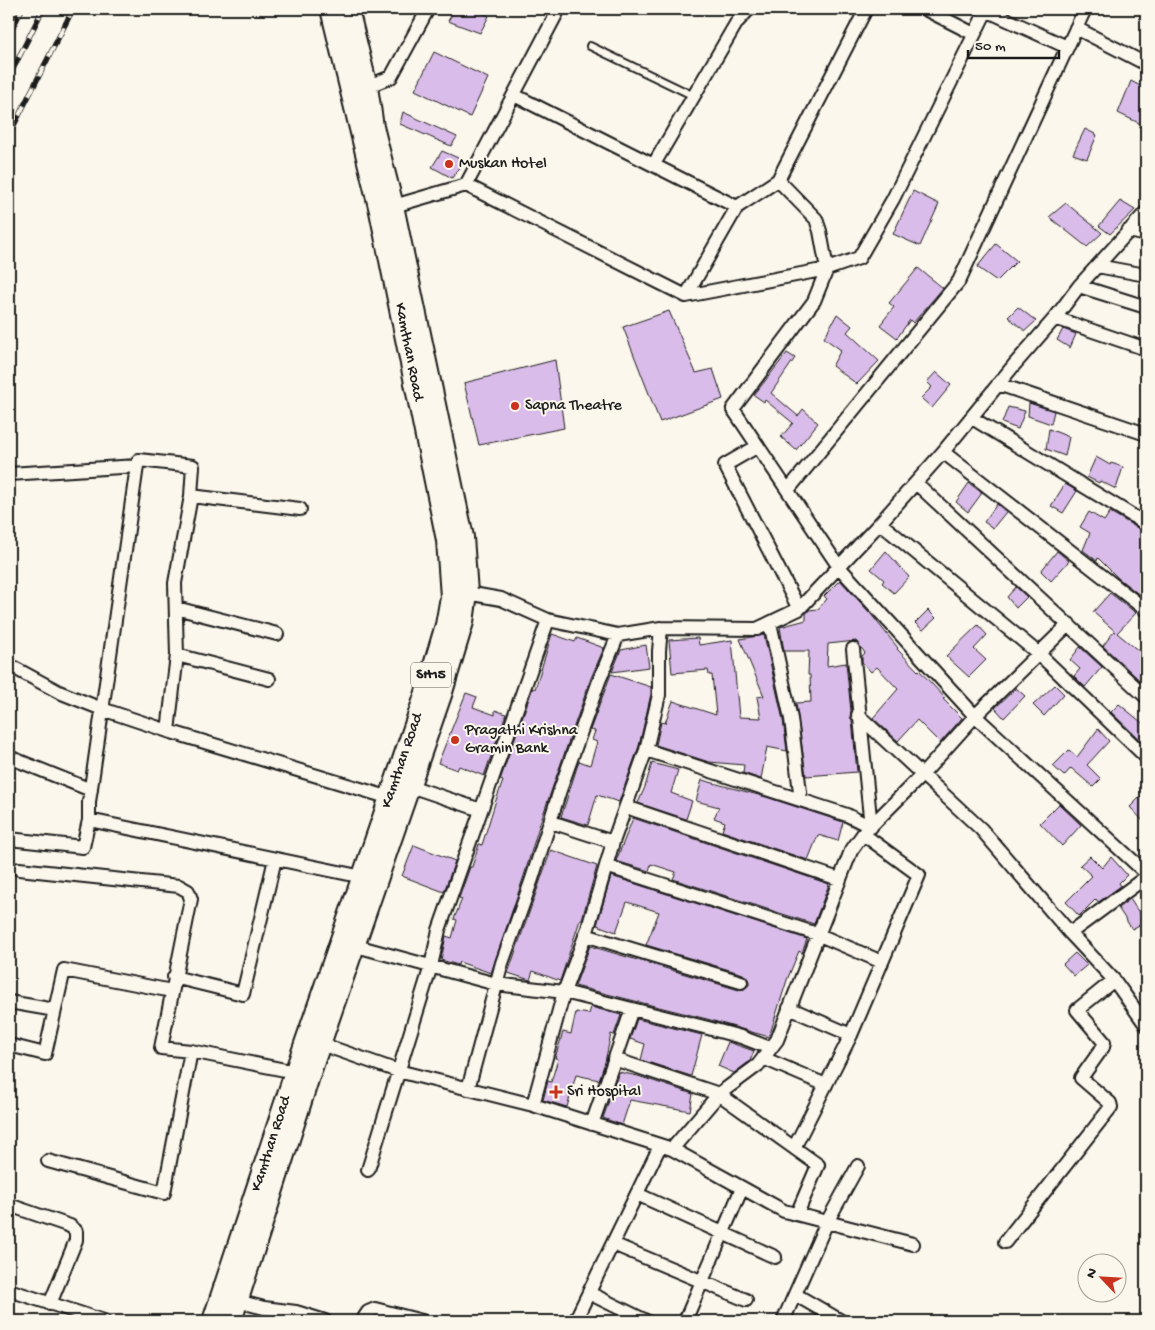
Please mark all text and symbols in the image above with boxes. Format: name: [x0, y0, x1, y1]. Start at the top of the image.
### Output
scale bar: [968, 28, 1059, 60]
text: 50 m: [975, 38, 1006, 56]
place label: Muskan Hotel: [459, 155, 547, 174]
marker: Muskan Hotel: [443, 158, 455, 170]
street label: Kamthan Road: [389, 301, 427, 404]
place label: Sapna Theatre: [525, 397, 623, 416]
marker: Sapna Theatre: [509, 400, 521, 412]
road number: SH15: [411, 662, 451, 688]
street label: Kamthan Road: [378, 709, 429, 811]
place label: Pragathi Krishna Gramin Bank: [464, 722, 579, 759]
marker: Pragathi Krishna Gramin Bank: [449, 734, 461, 746]
place label: Sri Hospital: [567, 1083, 641, 1102]
marker: Sri Hospital: [549, 1085, 563, 1099]
street label: Kamthan Road: [248, 1092, 297, 1194]
north arrow: [1078, 1252, 1128, 1302]
text: N: [1083, 1266, 1102, 1281]

